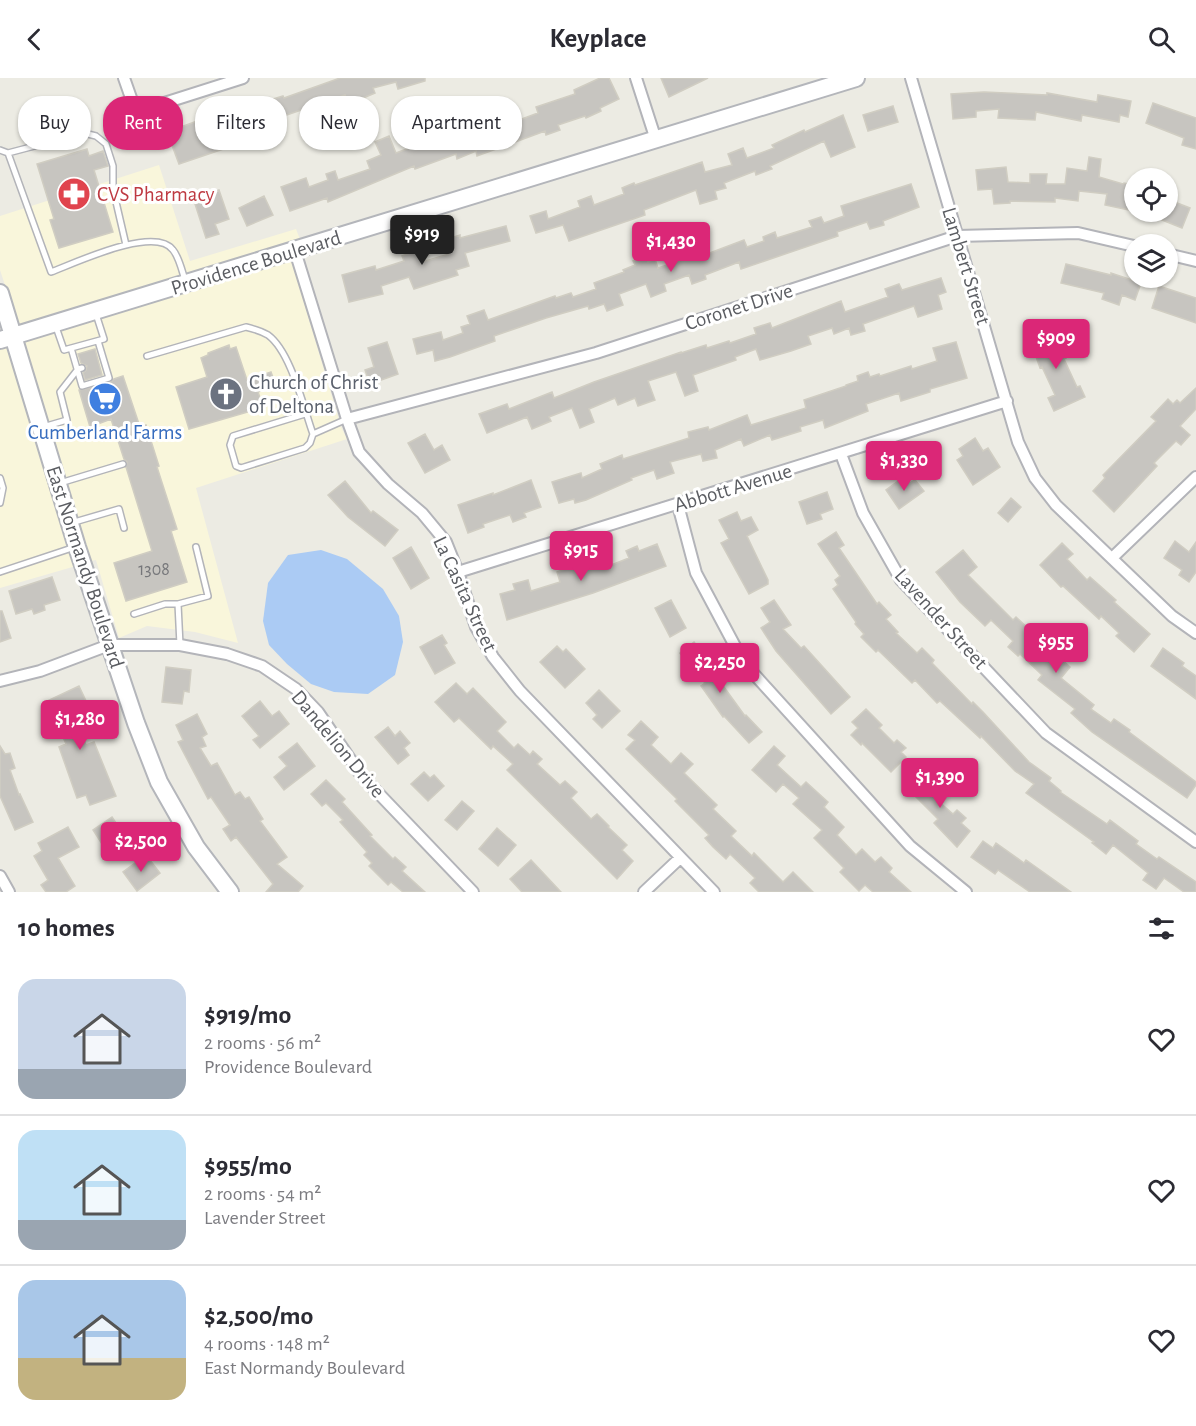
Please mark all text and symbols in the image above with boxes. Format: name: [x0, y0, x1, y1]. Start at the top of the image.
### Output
icon: back: [18, 23, 51, 56]
icon: search: [1145, 23, 1178, 56]
text: Keyplace: [549, 25, 647, 52]
chip: Buy: [18, 96, 91, 150]
chip: Rent: [103, 96, 183, 150]
chip: Filters: [195, 96, 287, 150]
chip: New: [299, 96, 379, 150]
chip: Apartment: [391, 96, 522, 150]
map controls: [1124, 168, 1178, 288]
button: locate: [1124, 168, 1178, 222]
pharmacy icon: CVS Pharmacy: [56, 176, 92, 212]
place label: CVS Pharmacy: [97, 184, 215, 205]
street label: Lambert Street: [938, 205, 994, 328]
pin: $919: [386, 215, 458, 266]
pin: $1,430: [622, 222, 720, 273]
text: $919: [404, 224, 440, 244]
street label: Providence Boulevard: [168, 227, 344, 299]
text: $1,430: [646, 231, 696, 251]
button: layers: [1124, 234, 1178, 288]
street label: Coronet Drive: [683, 280, 795, 334]
pin: $909: [1020, 319, 1092, 370]
text: $909: [1037, 328, 1075, 348]
place label: Church of Christ of Deltona: [249, 372, 379, 417]
church icon: Church of Christ of Deltona: [208, 376, 244, 412]
supermarket icon: Cumberland Farms: [87, 381, 123, 417]
place label: Cumberland Farms: [28, 422, 182, 443]
pin: $1,330: [855, 441, 953, 492]
text: $1,330: [880, 450, 928, 470]
street label: Abbott Avenue: [672, 460, 794, 516]
street label: East Normandy Boulevard: [42, 463, 128, 671]
pin: $915: [545, 531, 617, 582]
street label: La Casita Street: [429, 533, 501, 655]
text: $915: [564, 540, 598, 560]
house number: 1308: [138, 561, 170, 579]
street label: Lavender Street: [891, 565, 992, 674]
pin: $955: [1020, 623, 1092, 674]
text: $955: [1038, 632, 1074, 652]
pin: $2,250: [671, 643, 769, 694]
text: $2,250: [694, 652, 746, 672]
street label: Dandelion Drive: [287, 686, 389, 802]
pin: $1,280: [31, 700, 129, 751]
text: $1,280: [55, 709, 105, 729]
pin: $1,390: [891, 758, 989, 809]
text: $1,390: [915, 767, 965, 787]
pin: $2,500: [92, 822, 190, 873]
text: $2,500: [115, 831, 167, 851]
icon: filters: [1145, 912, 1178, 945]
text: 10 homes: [18, 915, 115, 941]
text: $919/mo: [204, 1002, 291, 1028]
icon: home: [66, 1003, 138, 1075]
icon: heart: [1145, 1023, 1178, 1056]
text: 2 rooms · 56 m²: [204, 1033, 321, 1053]
text: Providence Boulevard: [204, 1057, 372, 1077]
text: $955/mo: [204, 1153, 292, 1179]
icon: home: [66, 1154, 138, 1226]
icon: heart: [1145, 1174, 1178, 1207]
text: 2 rooms · 54 m²: [204, 1184, 321, 1204]
text: Lavender Street: [204, 1208, 325, 1228]
text: $2,500/mo: [204, 1303, 313, 1329]
icon: home: [66, 1304, 138, 1376]
icon: heart: [1145, 1324, 1178, 1357]
text: 4 rooms · 148 m²: [204, 1334, 330, 1354]
text: East Normandy Boulevard: [204, 1358, 405, 1378]

